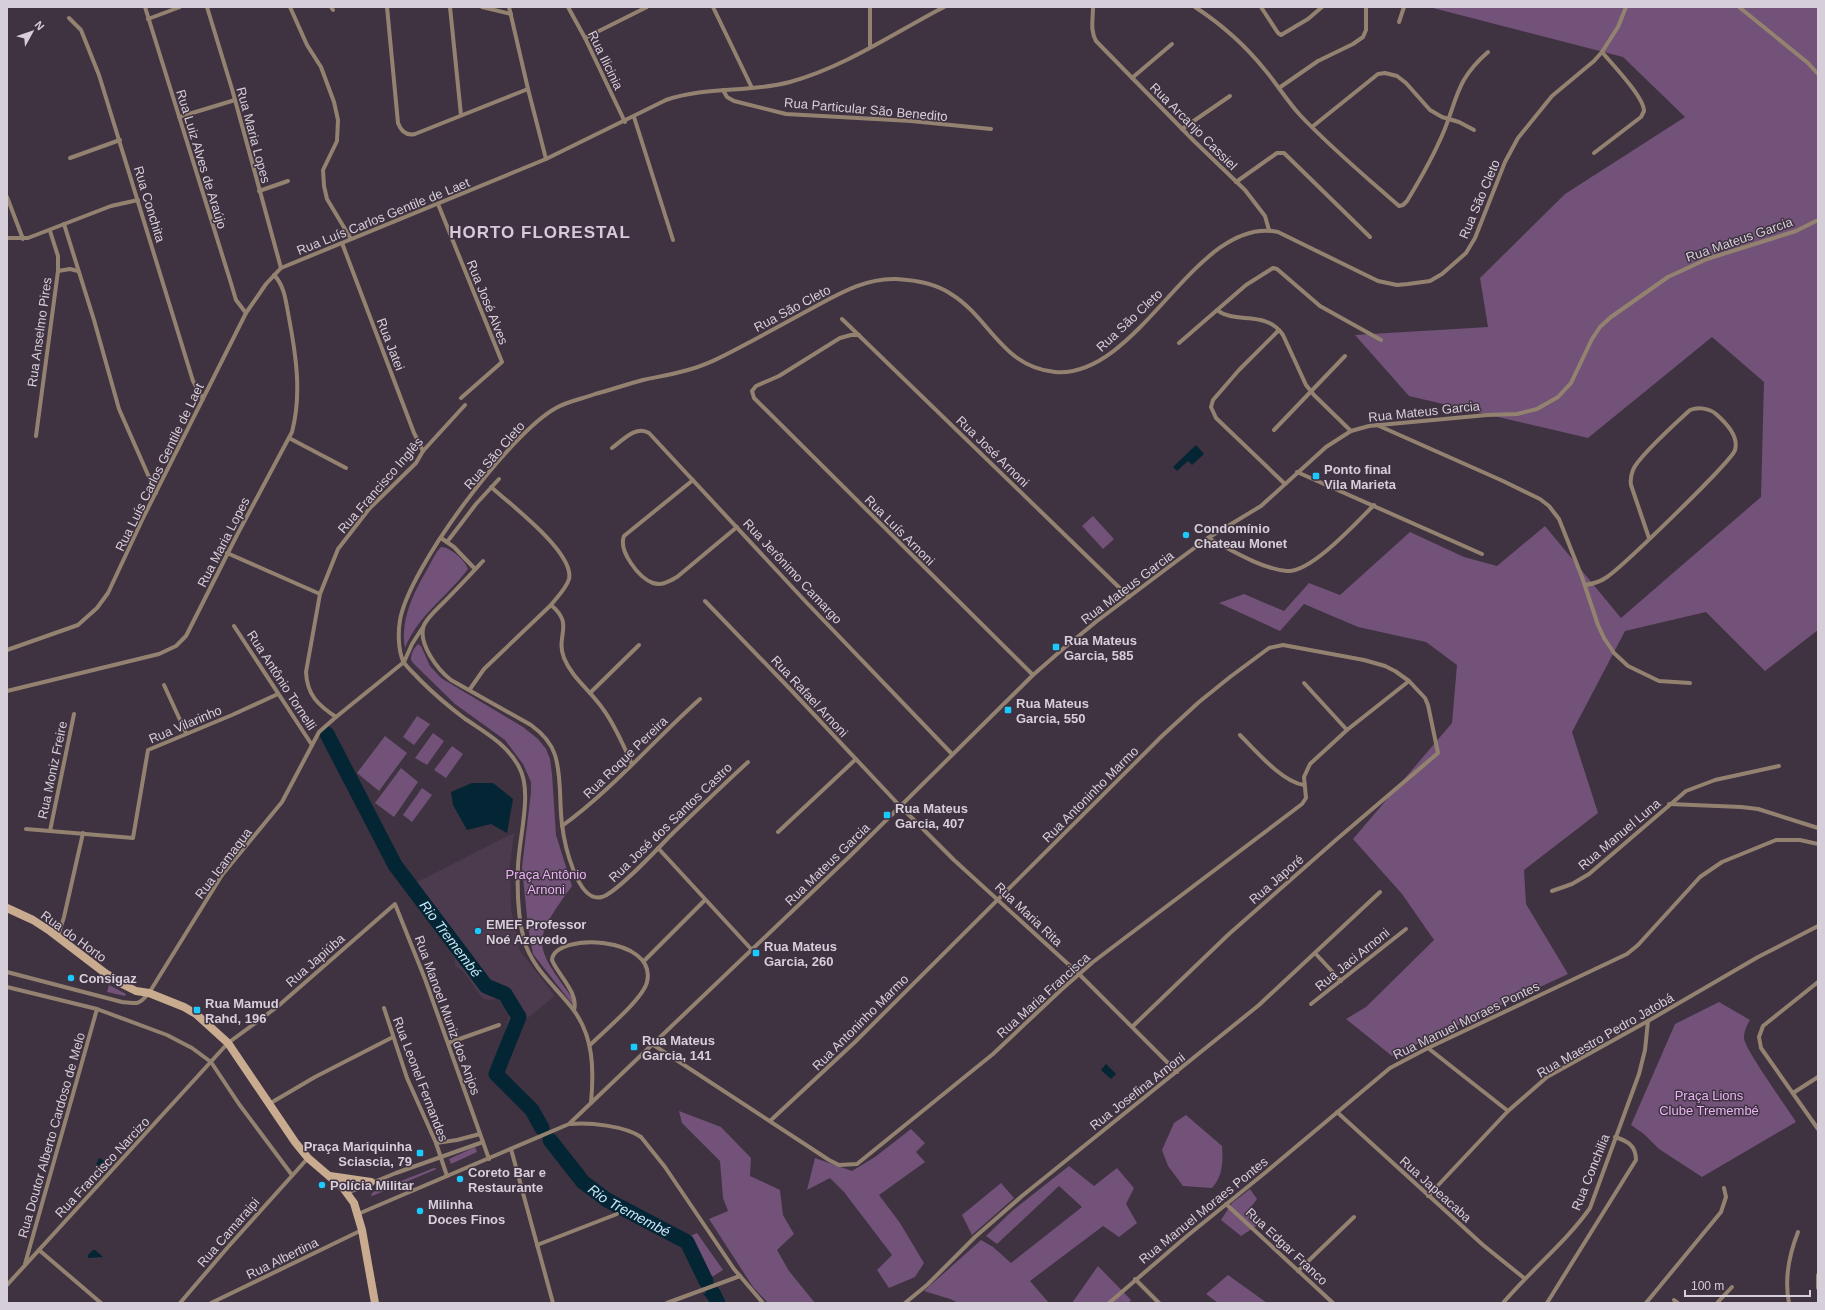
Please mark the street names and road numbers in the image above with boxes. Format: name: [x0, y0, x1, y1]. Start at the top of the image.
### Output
street label: Rua Ilicinia: [585, 28, 627, 93]
street label: Rua Arcanjo Cassiel: [1147, 80, 1240, 173]
street label: Rua Maria Lopes: [233, 85, 274, 185]
street label: Rua Luiz Alves de Araújo: [173, 88, 230, 230]
street label: Rua Particular São Benedito: [784, 95, 948, 124]
street label: Rua São Cleto: [1456, 157, 1503, 241]
street label: Rua Conchita: [131, 164, 168, 245]
street label: Rua Luís Carlos Gentile de Laet: [295, 175, 472, 258]
street label: Rua Mateus Garcia: [1684, 214, 1795, 265]
street label: Rua José Alves: [464, 258, 511, 347]
street label: Rua Anselmo Pires: [24, 276, 55, 388]
street label: Rua São Cleto: [751, 282, 833, 335]
street label: Rua São Cleto: [1093, 286, 1165, 355]
street label: Rua Jatei: [374, 316, 407, 373]
street label: Rua Luís Carlos Gentile de Laet: [112, 380, 207, 554]
street label: Rua Mateus Garcia: [1368, 398, 1481, 425]
street label: Rua José Arnoni: [953, 413, 1032, 490]
street label: Rua São Cleto: [461, 418, 528, 492]
street label: Rua Francisco Inglês: [335, 434, 426, 536]
street label: Rua Luís Arnoni: [862, 492, 938, 568]
street label: Rua Maria Lopes: [194, 494, 253, 590]
street label: Rua Jerônimo Camargo: [740, 516, 845, 627]
street label: Rua Mateus Garcia: [1078, 547, 1177, 627]
street label: Rua Antônio Tornelli: [244, 628, 319, 733]
street label: Rua Rafael Arnoni: [768, 653, 851, 740]
street label: Rua Vilarinho: [146, 702, 224, 747]
street label: Rua Roque Pereira: [580, 713, 671, 801]
street label: Rua Moniz Freire: [35, 720, 70, 820]
street label: Rua Antoninho Marmo: [1039, 743, 1141, 845]
street label: Rua José dos Santos Castro: [606, 759, 735, 885]
street label: Rua Manuel Luna: [1575, 795, 1664, 873]
street label: Rua Mateus Garcia: [782, 820, 873, 909]
street label: Rua Icamaqua: [192, 824, 255, 902]
street label: Rua Japoré: [1246, 852, 1307, 907]
street label: Rua Maria Rita: [992, 879, 1066, 950]
street label: Rua do Horto: [38, 908, 109, 965]
street label: Rua Jaci Arnoni: [1312, 925, 1392, 994]
street label: Rua Japiúba: [283, 930, 348, 990]
street label: Rua Manoel Muniz dos Anjos: [412, 933, 484, 1097]
street label: Rua Maria Francisca: [994, 949, 1093, 1041]
street label: Rua Antoninho Marmo: [809, 971, 911, 1073]
street label: Rua Manuel Moraes Pontes: [1391, 978, 1542, 1063]
street label: Rua Maestro Pedro Jatobá: [1534, 990, 1677, 1081]
street label: Rua Leonel Fernandes: [390, 1015, 451, 1144]
street label: Rua Doutor Alberto Cardoso de Melo: [15, 1031, 88, 1240]
street label: Rua Josefina Arnoni: [1087, 1050, 1188, 1133]
street label: Rua Francisco Narcizo: [52, 1114, 153, 1221]
street label: Rua Conchilia: [1568, 1131, 1613, 1213]
street label: Rua Japeacaba: [1397, 1153, 1475, 1226]
street label: Rua Manuel Moraes Pontes: [1136, 1154, 1271, 1267]
street label: Rua Camaraipi: [194, 1195, 263, 1270]
street label: Rua Edgar Franco: [1243, 1205, 1331, 1288]
street label: Rua Albertina: [244, 1234, 321, 1282]

